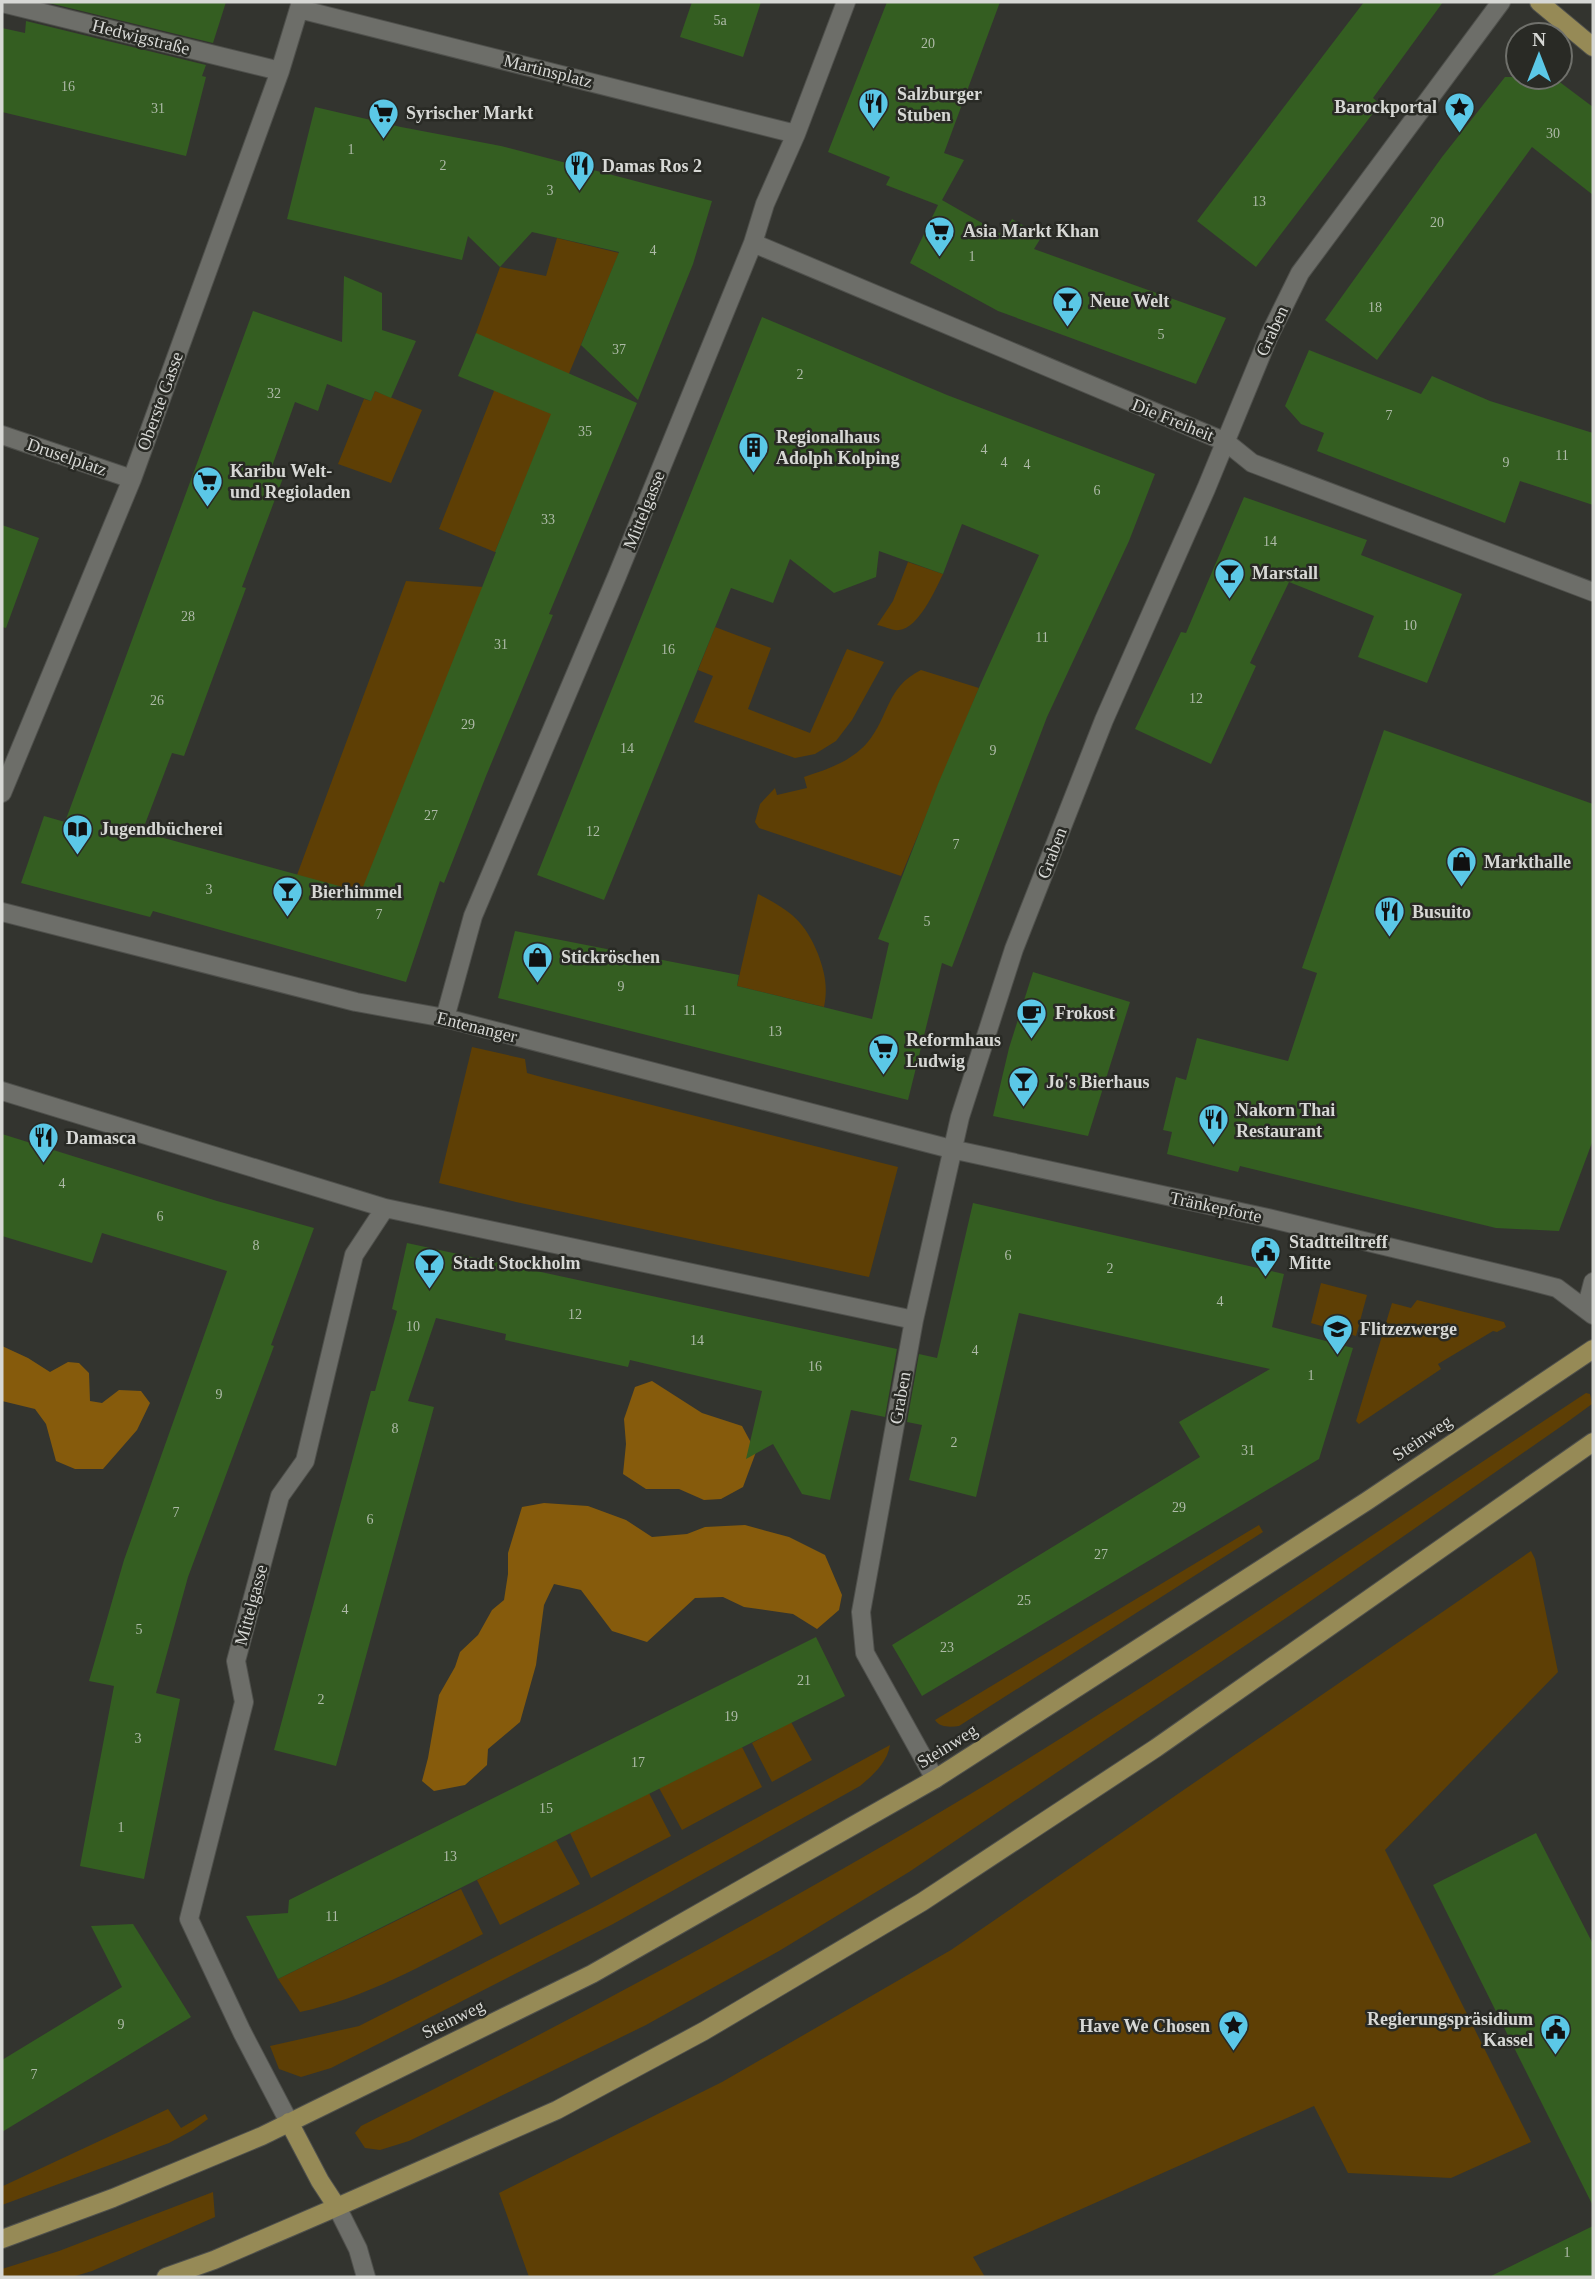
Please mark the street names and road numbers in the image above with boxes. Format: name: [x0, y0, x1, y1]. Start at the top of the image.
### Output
street label: Hedwigstraße: [90, 15, 192, 59]
street label: Martinsplatz: [501, 50, 595, 92]
street label: Graben: [1252, 303, 1292, 359]
street label: Oberste Gasse: [133, 349, 187, 453]
street label: Die Freiheit: [1129, 395, 1217, 445]
street label: Druselplatz: [25, 434, 109, 480]
street label: Mittelgasse: [619, 468, 669, 552]
street label: Graben: [1033, 825, 1071, 881]
street label: Entenanger: [435, 1007, 519, 1047]
street label: Tränkepforte: [1168, 1188, 1264, 1226]
street label: Graben: [886, 1370, 914, 1426]
street label: Steinweg: [1389, 1411, 1455, 1465]
street label: Mittelgasse: [231, 1562, 271, 1648]
street label: Steinweg: [913, 1720, 981, 1772]
street label: Steinweg: [419, 1995, 487, 2043]

